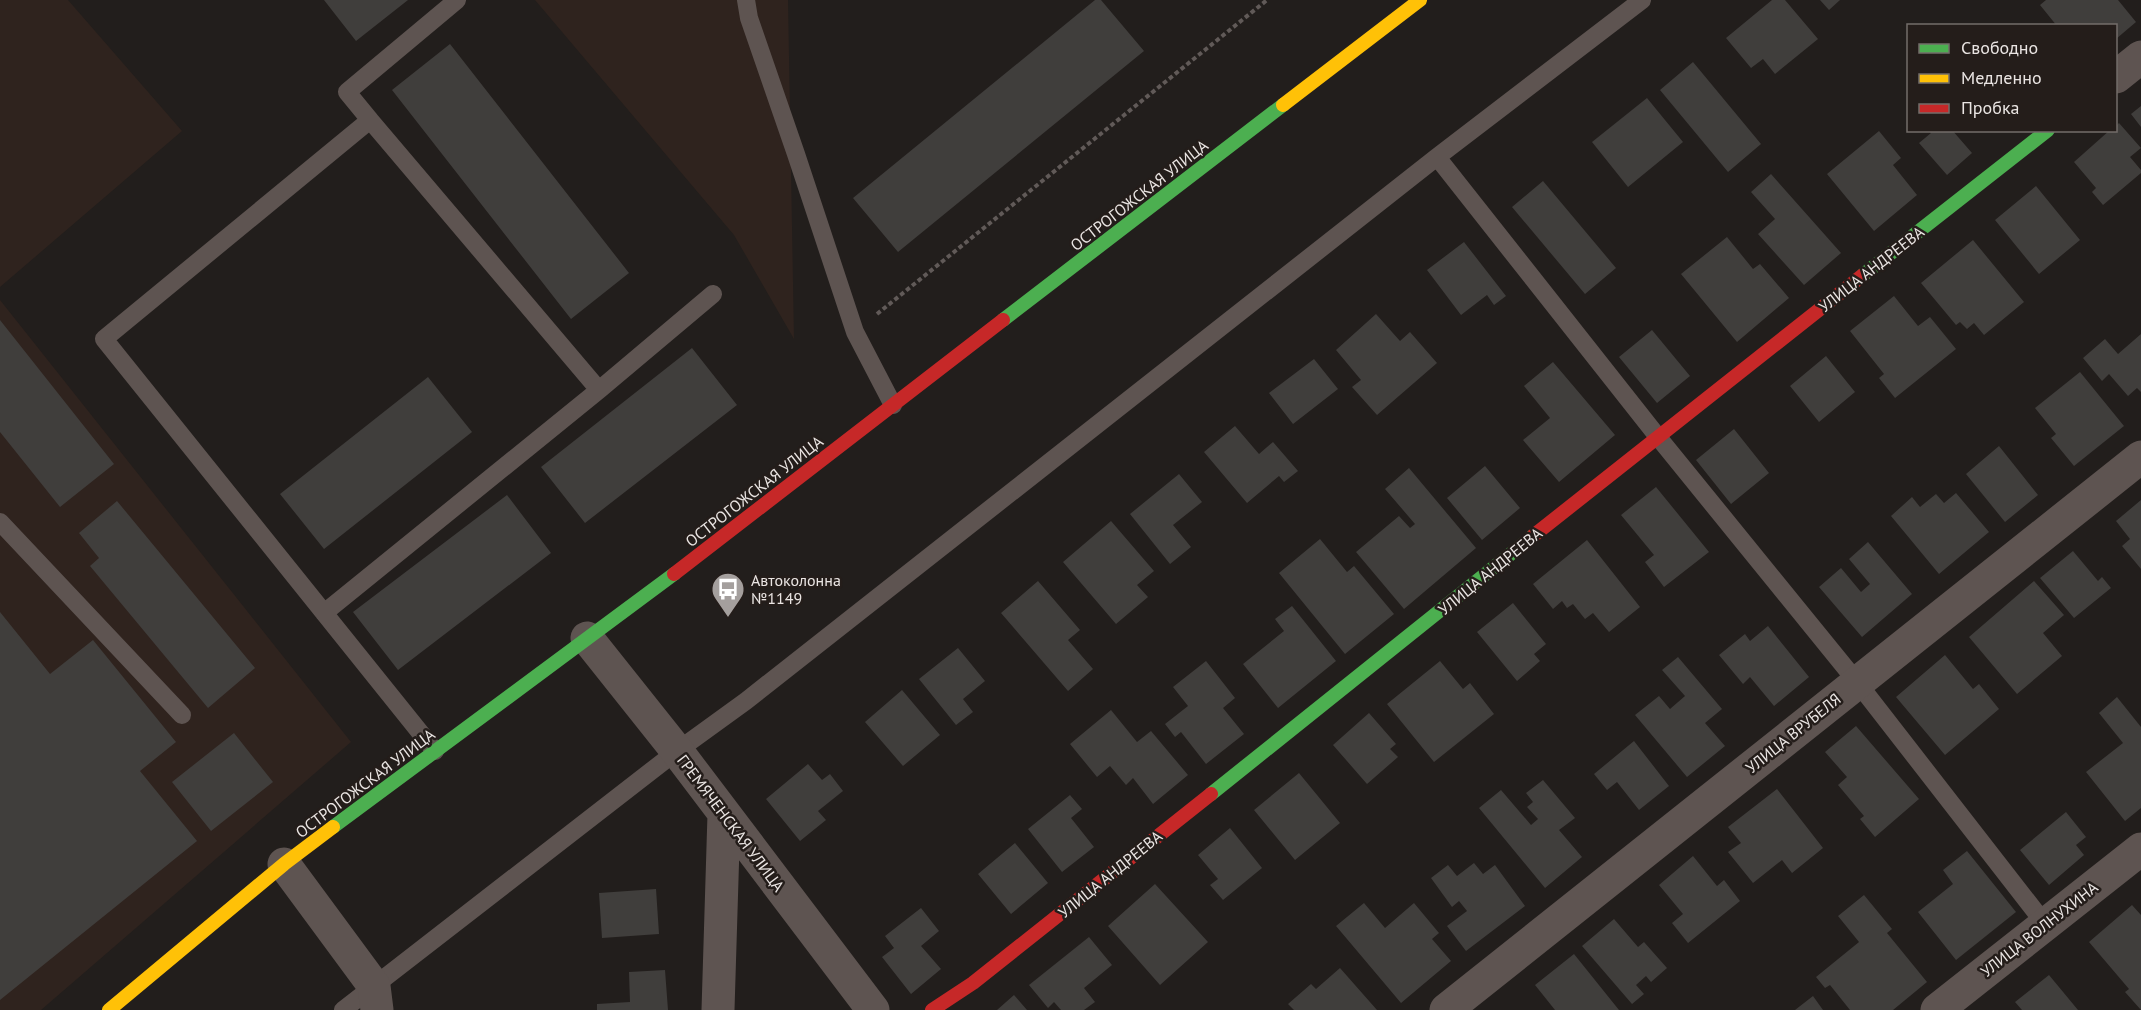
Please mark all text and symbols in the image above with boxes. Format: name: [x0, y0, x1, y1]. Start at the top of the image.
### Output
legend: [1907, 24, 2117, 132]
text: Свободно: [1961, 36, 2038, 59]
text: Медленно: [1961, 66, 2042, 89]
text: Пробка: [1961, 96, 2019, 119]
street label: ОСТРОГОЖСКАЯ УЛИЦА: [1066, 135, 1212, 255]
street label: УЛИЦА АНДРЕЕВА: [1814, 221, 1928, 316]
street label: ОСТРОГОЖСКАЯ УЛИЦА: [681, 431, 827, 551]
street label: УЛИЦА АНДРЕЕВА: [1434, 522, 1547, 619]
place label: Автоколонна №1149: [751, 570, 841, 608]
bus stop icon: Автоколонна №1149: [710, 571, 746, 618]
street label: УЛИЦА ВРУБЕЛЯ: [1741, 689, 1845, 777]
street label: ОСТРОГОЖСКАЯ УЛИЦА: [291, 724, 439, 842]
street label: ГРЕМЯЧЕНСКАЯ УЛИЦА: [673, 751, 789, 896]
street label: УЛИЦА АНДРЕЕВА: [1054, 825, 1167, 922]
street label: УЛИЦА ВОЛНУХИНА: [1976, 877, 2102, 981]

